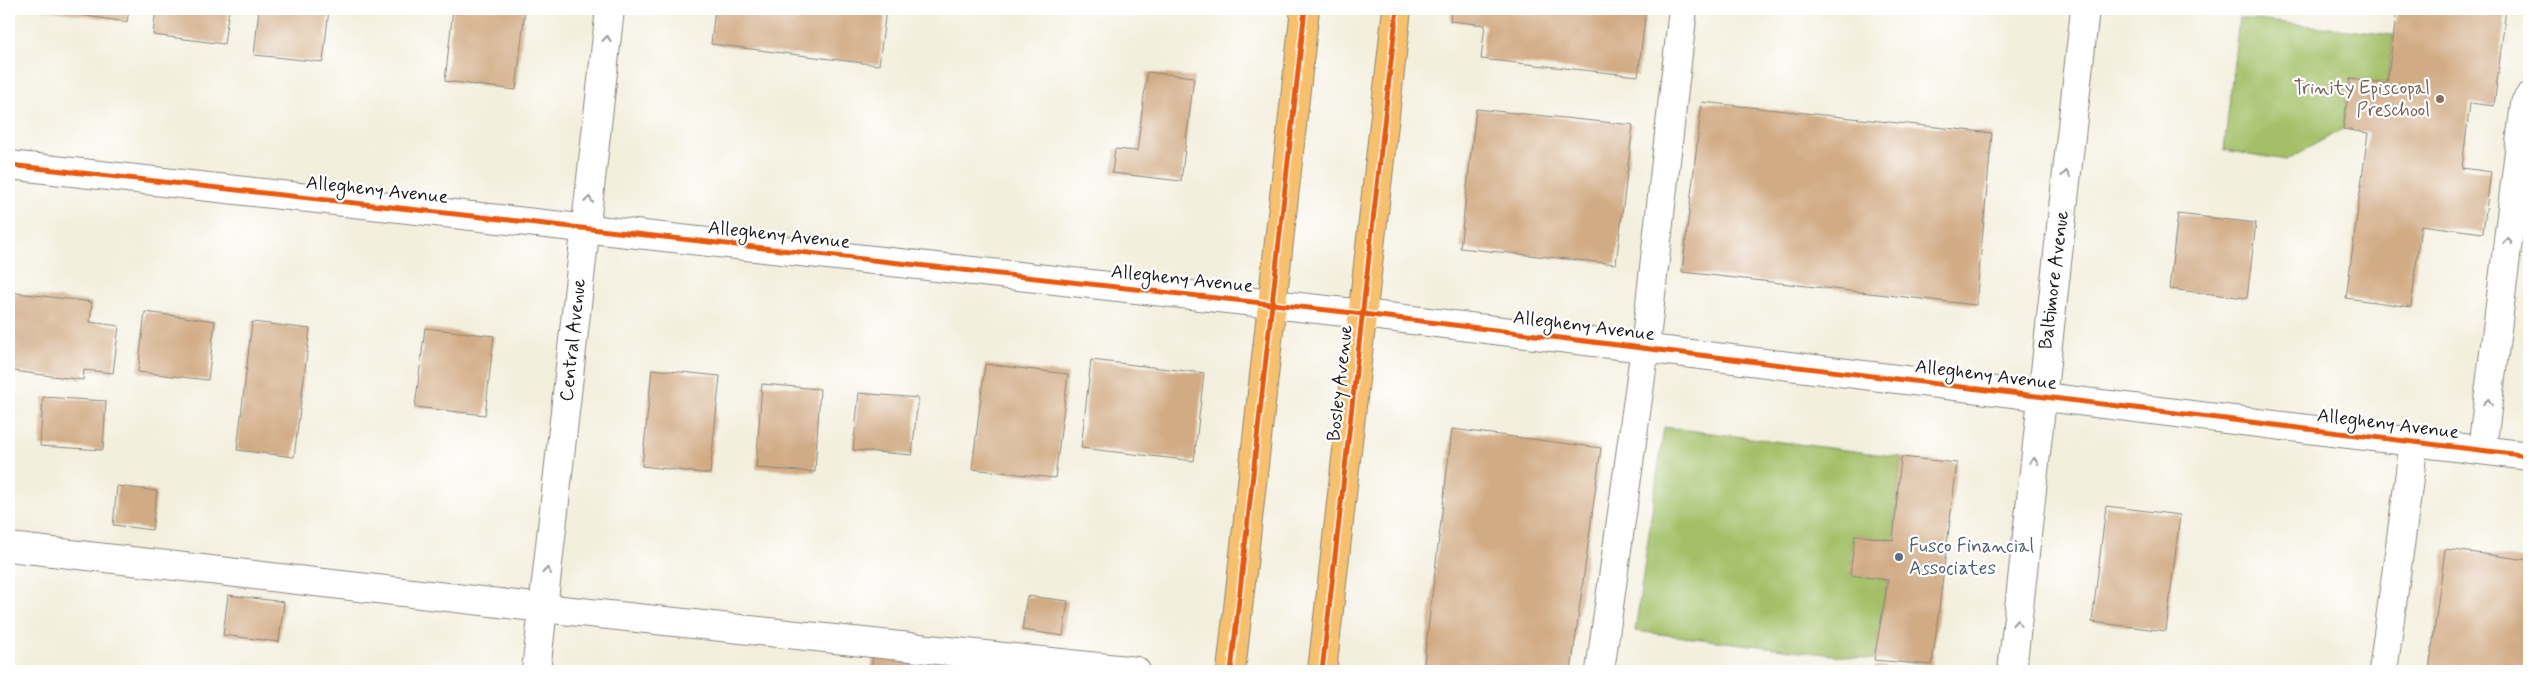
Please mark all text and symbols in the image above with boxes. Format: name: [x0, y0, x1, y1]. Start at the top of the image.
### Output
one-way arrow: [601, 35, 612, 43]
place label: Trinity Episcopal Preschool: [2294, 76, 2430, 123]
marker: Trinity Episcopal Preschool: [2434, 93, 2446, 105]
street label: Allegheny Avenue: [304, 170, 449, 212]
one-way arrow: [2060, 170, 2071, 178]
one-way arrow: [583, 196, 594, 204]
street label: Baltimore Avenue: [2033, 209, 2075, 351]
street label: Allegheny Avenue: [706, 215, 851, 257]
one-way arrow: [2502, 237, 2513, 245]
street label: Allegheny Avenue: [1109, 259, 1254, 301]
street label: Central Avenue: [554, 277, 592, 403]
street label: Allegheny Avenue: [1511, 305, 1656, 349]
street label: Bosley Avenue: [1321, 323, 1360, 443]
street label: Allegheny Avenue: [1913, 354, 2058, 398]
one-way arrow: [2482, 398, 2493, 406]
street label: Allegheny Avenue: [2315, 403, 2460, 447]
one-way arrow: [2028, 457, 2039, 465]
place label: Fusco Financial Associates: [1909, 534, 2034, 581]
marker: Fusco Financial Associates: [1893, 551, 1905, 563]
one-way arrow: [541, 566, 552, 574]
one-way arrow: [2011, 618, 2022, 626]

